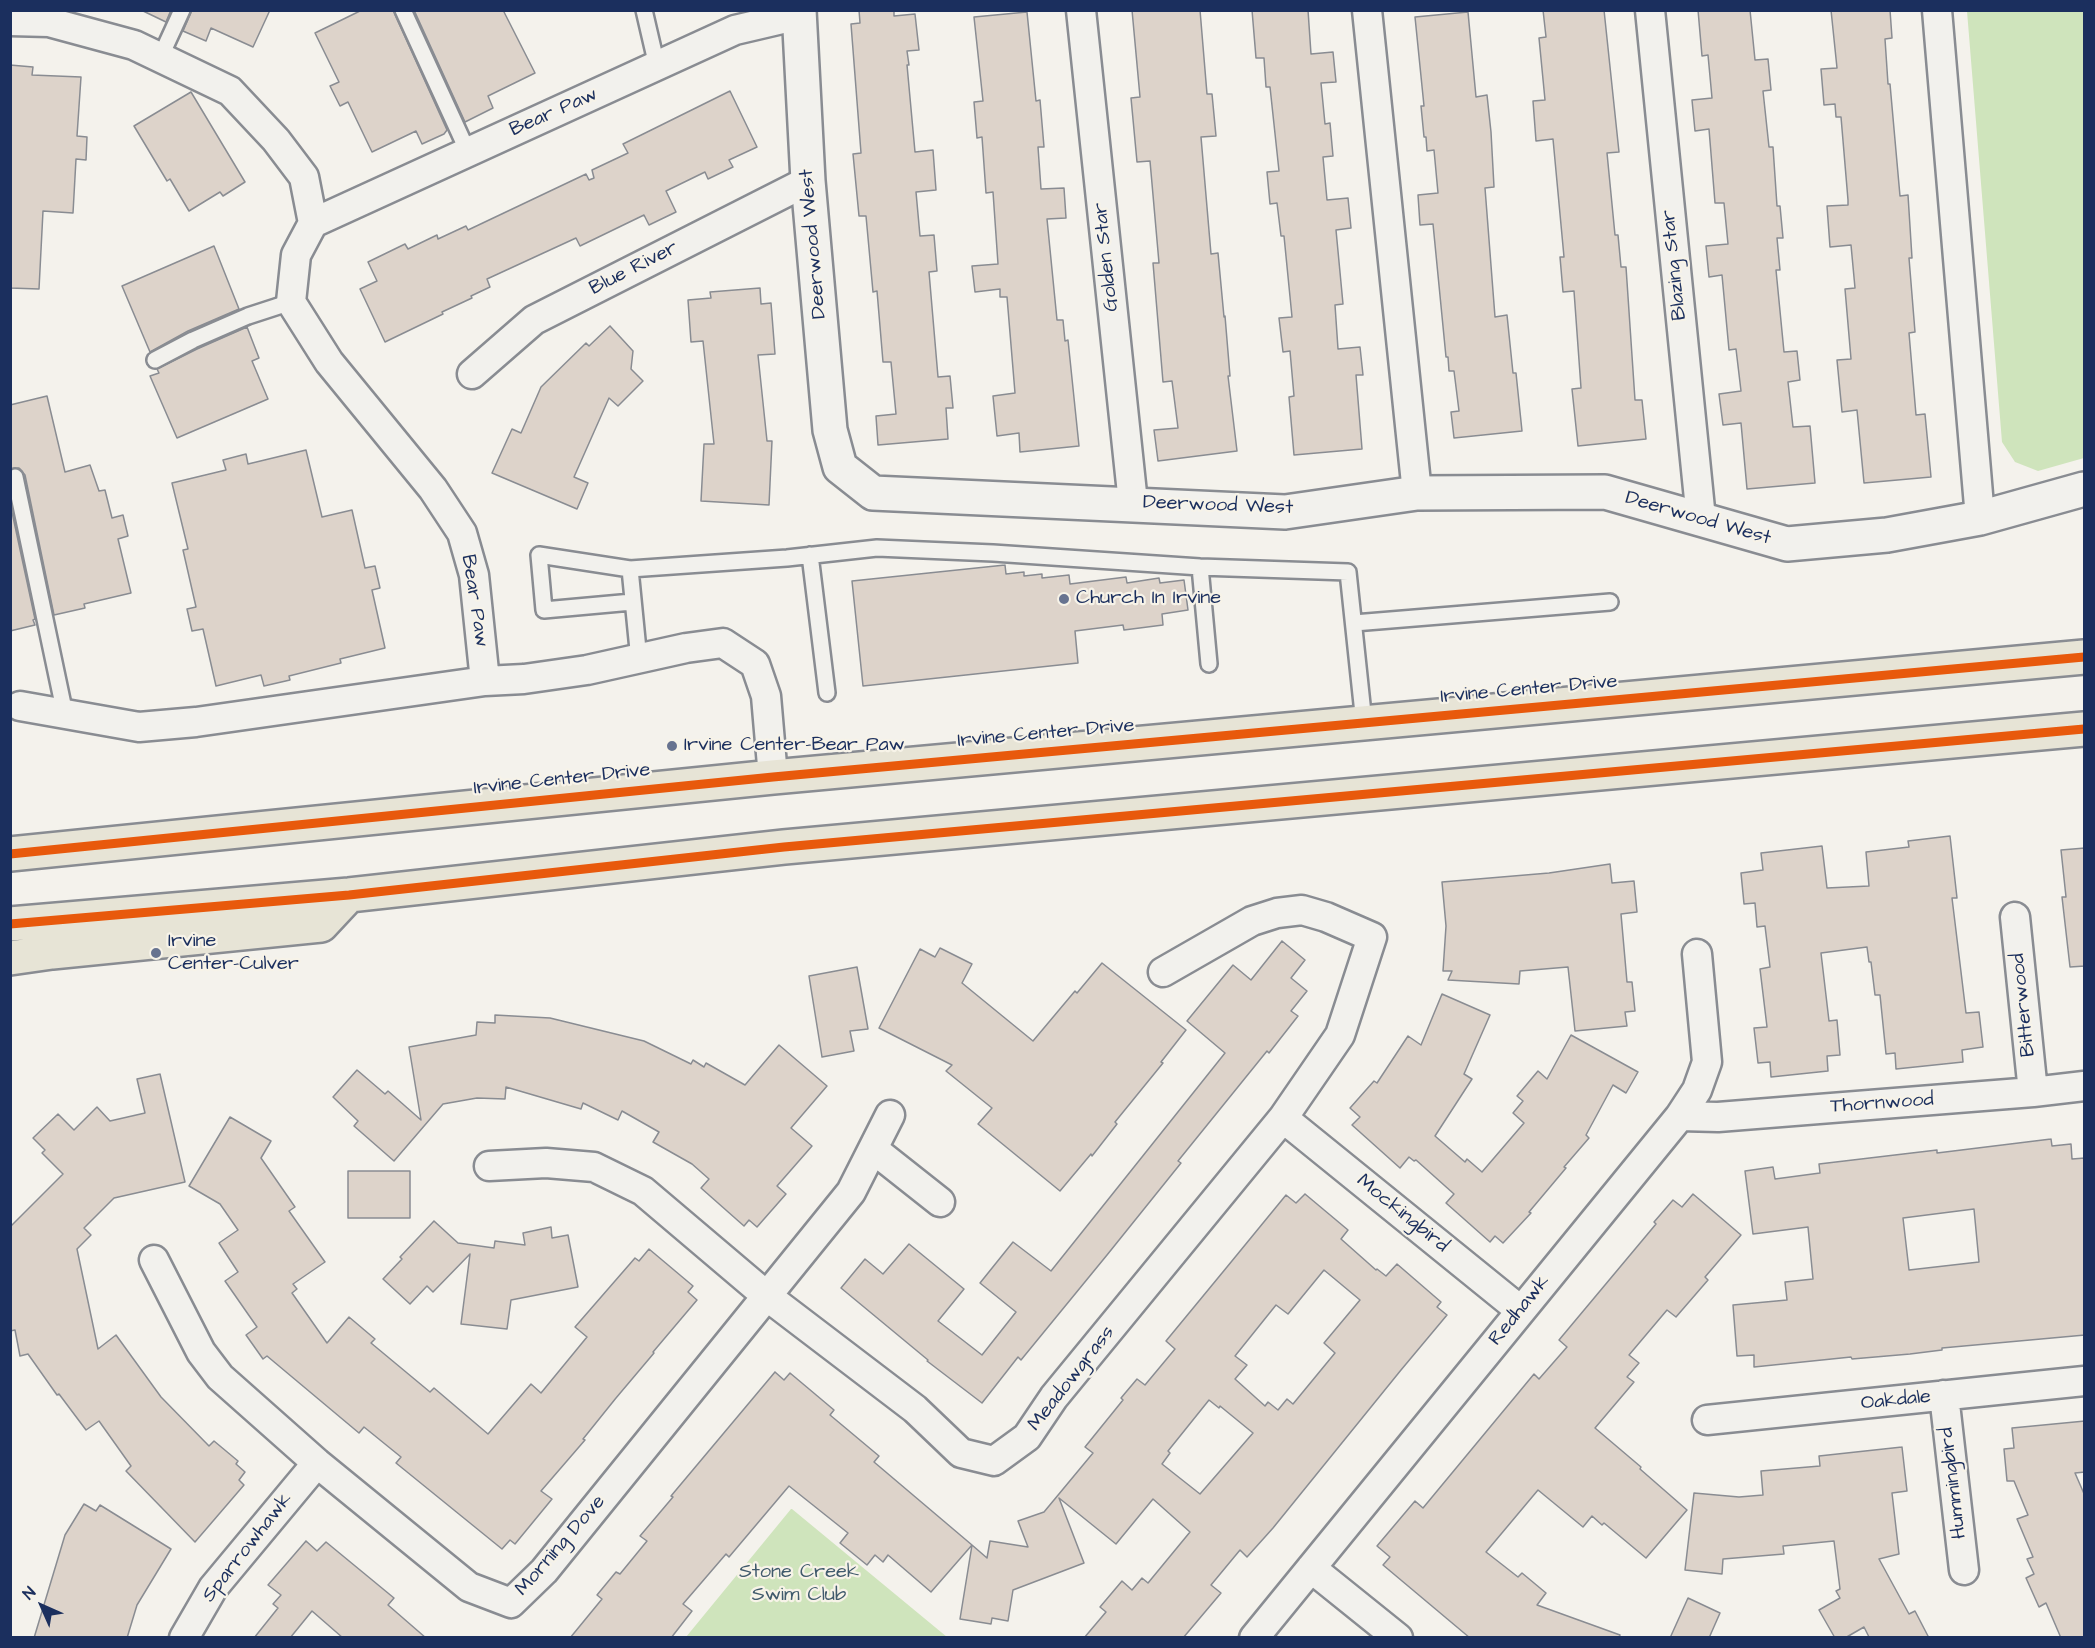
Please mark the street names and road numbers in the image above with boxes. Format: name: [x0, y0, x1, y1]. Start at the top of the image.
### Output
street label: Bear Paw: [506, 83, 602, 143]
street label: Deerwood West: [795, 168, 833, 320]
street label: Golden Star: [1089, 201, 1125, 313]
street label: Blazing Star: [1657, 209, 1693, 321]
street label: Blue River: [586, 237, 682, 301]
street label: Deerwood West: [1622, 487, 1774, 551]
street label: Deerwood West: [1142, 491, 1294, 521]
street label: Bear Paw: [455, 553, 493, 649]
street label: Irvine Center Drive: [1440, 670, 1618, 710]
street label: Irvine Center Drive: [957, 714, 1135, 754]
street label: Irvine Center Drive: [473, 759, 651, 801]
street label: Bitterwood: [2007, 952, 2041, 1058]
street label: Thornwood: [1830, 1088, 1934, 1120]
street label: Mockingbird: [1351, 1170, 1453, 1258]
street label: Redhawk: [1484, 1271, 1556, 1351]
street label: Meadowgrass: [1024, 1322, 1120, 1436]
street label: Oakdale: [1860, 1385, 1932, 1417]
street label: Hummingbird: [1935, 1426, 1973, 1540]
street label: Sparrowhawk: [198, 1489, 298, 1607]
street label: Morning Dove: [511, 1491, 611, 1601]

